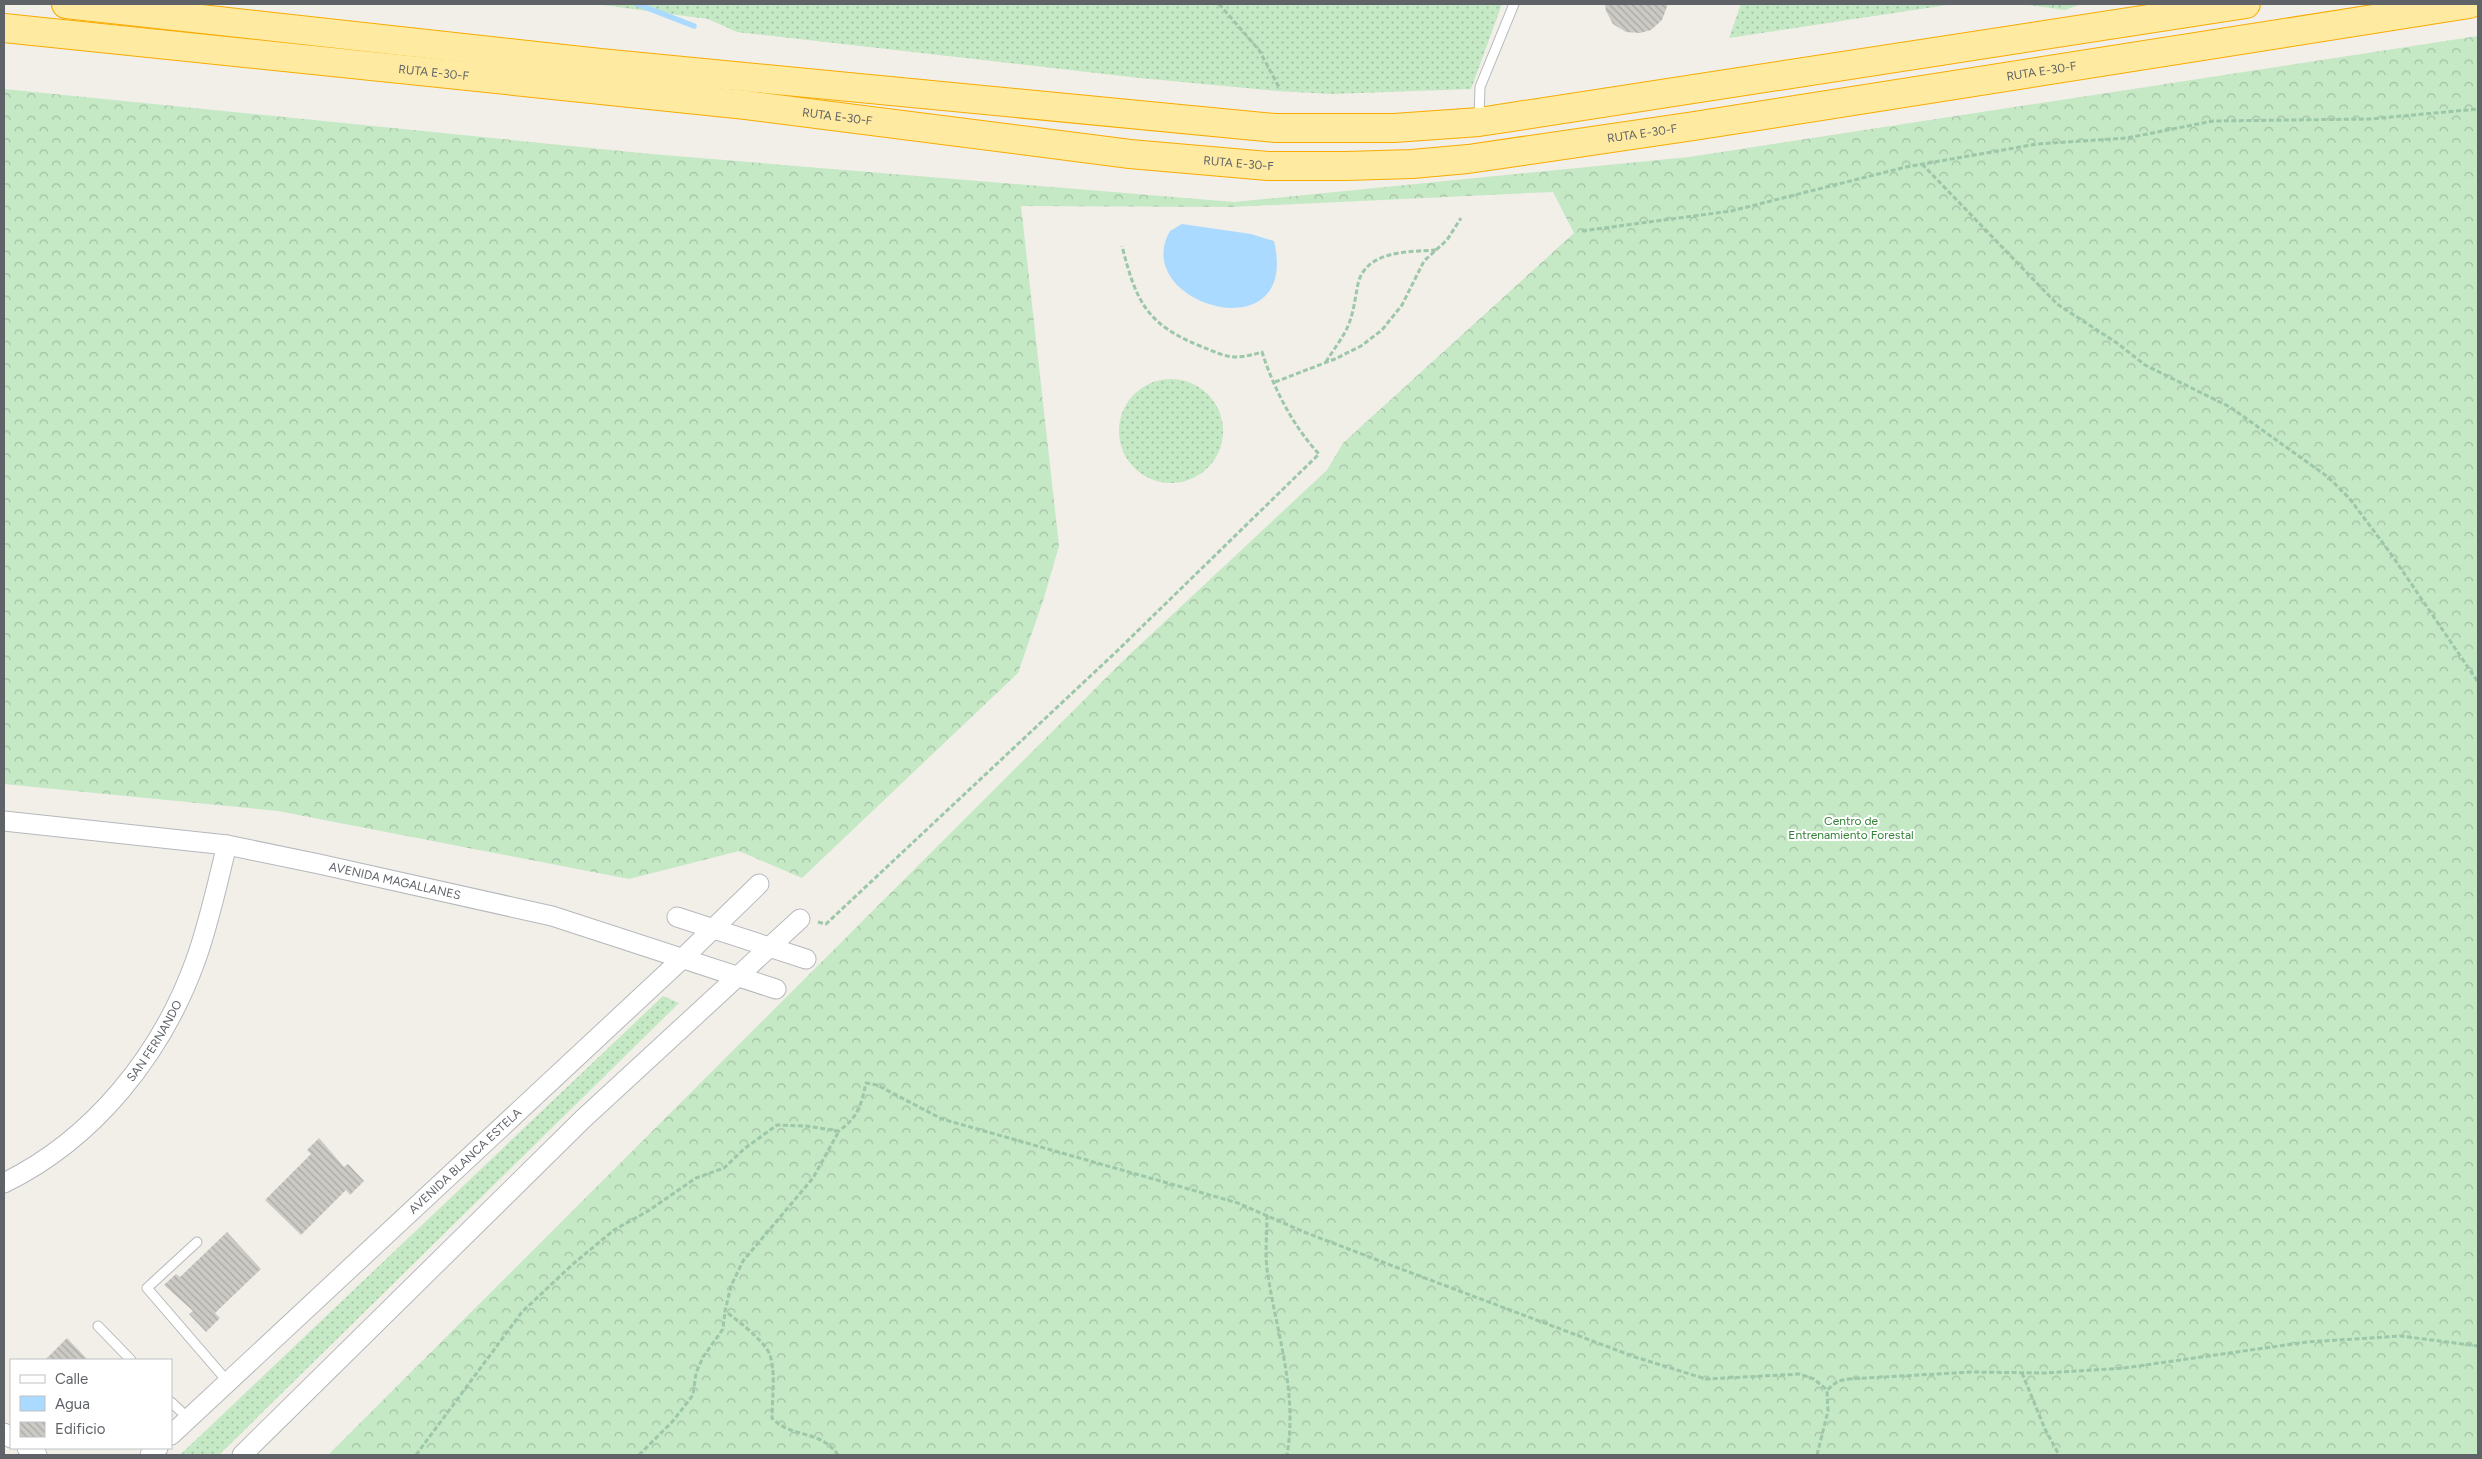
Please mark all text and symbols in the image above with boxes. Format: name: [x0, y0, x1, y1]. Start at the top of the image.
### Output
street label: RUTA E-30-F: [2005, 59, 2078, 84]
street label: RUTA E-30-F: [398, 62, 470, 83]
street label: RUTA E-30-F: [801, 105, 874, 128]
street label: RUTA E-30-F: [1606, 121, 1679, 146]
street label: RUTA E-30-F: [1203, 153, 1274, 173]
park label: Centro de Entrenamiento Forestal: [1788, 814, 1914, 842]
street label: AVENIDA MAGALLANES: [328, 859, 462, 902]
street label: SAN FERNANDO: [124, 998, 185, 1084]
street label: AVENIDA BLANCA ESTELA: [406, 1105, 524, 1217]
legend: [10, 1359, 172, 1449]
text: Calle: [55, 1370, 88, 1388]
text: Agua: [55, 1395, 90, 1413]
text: Edificio: [55, 1420, 106, 1438]

